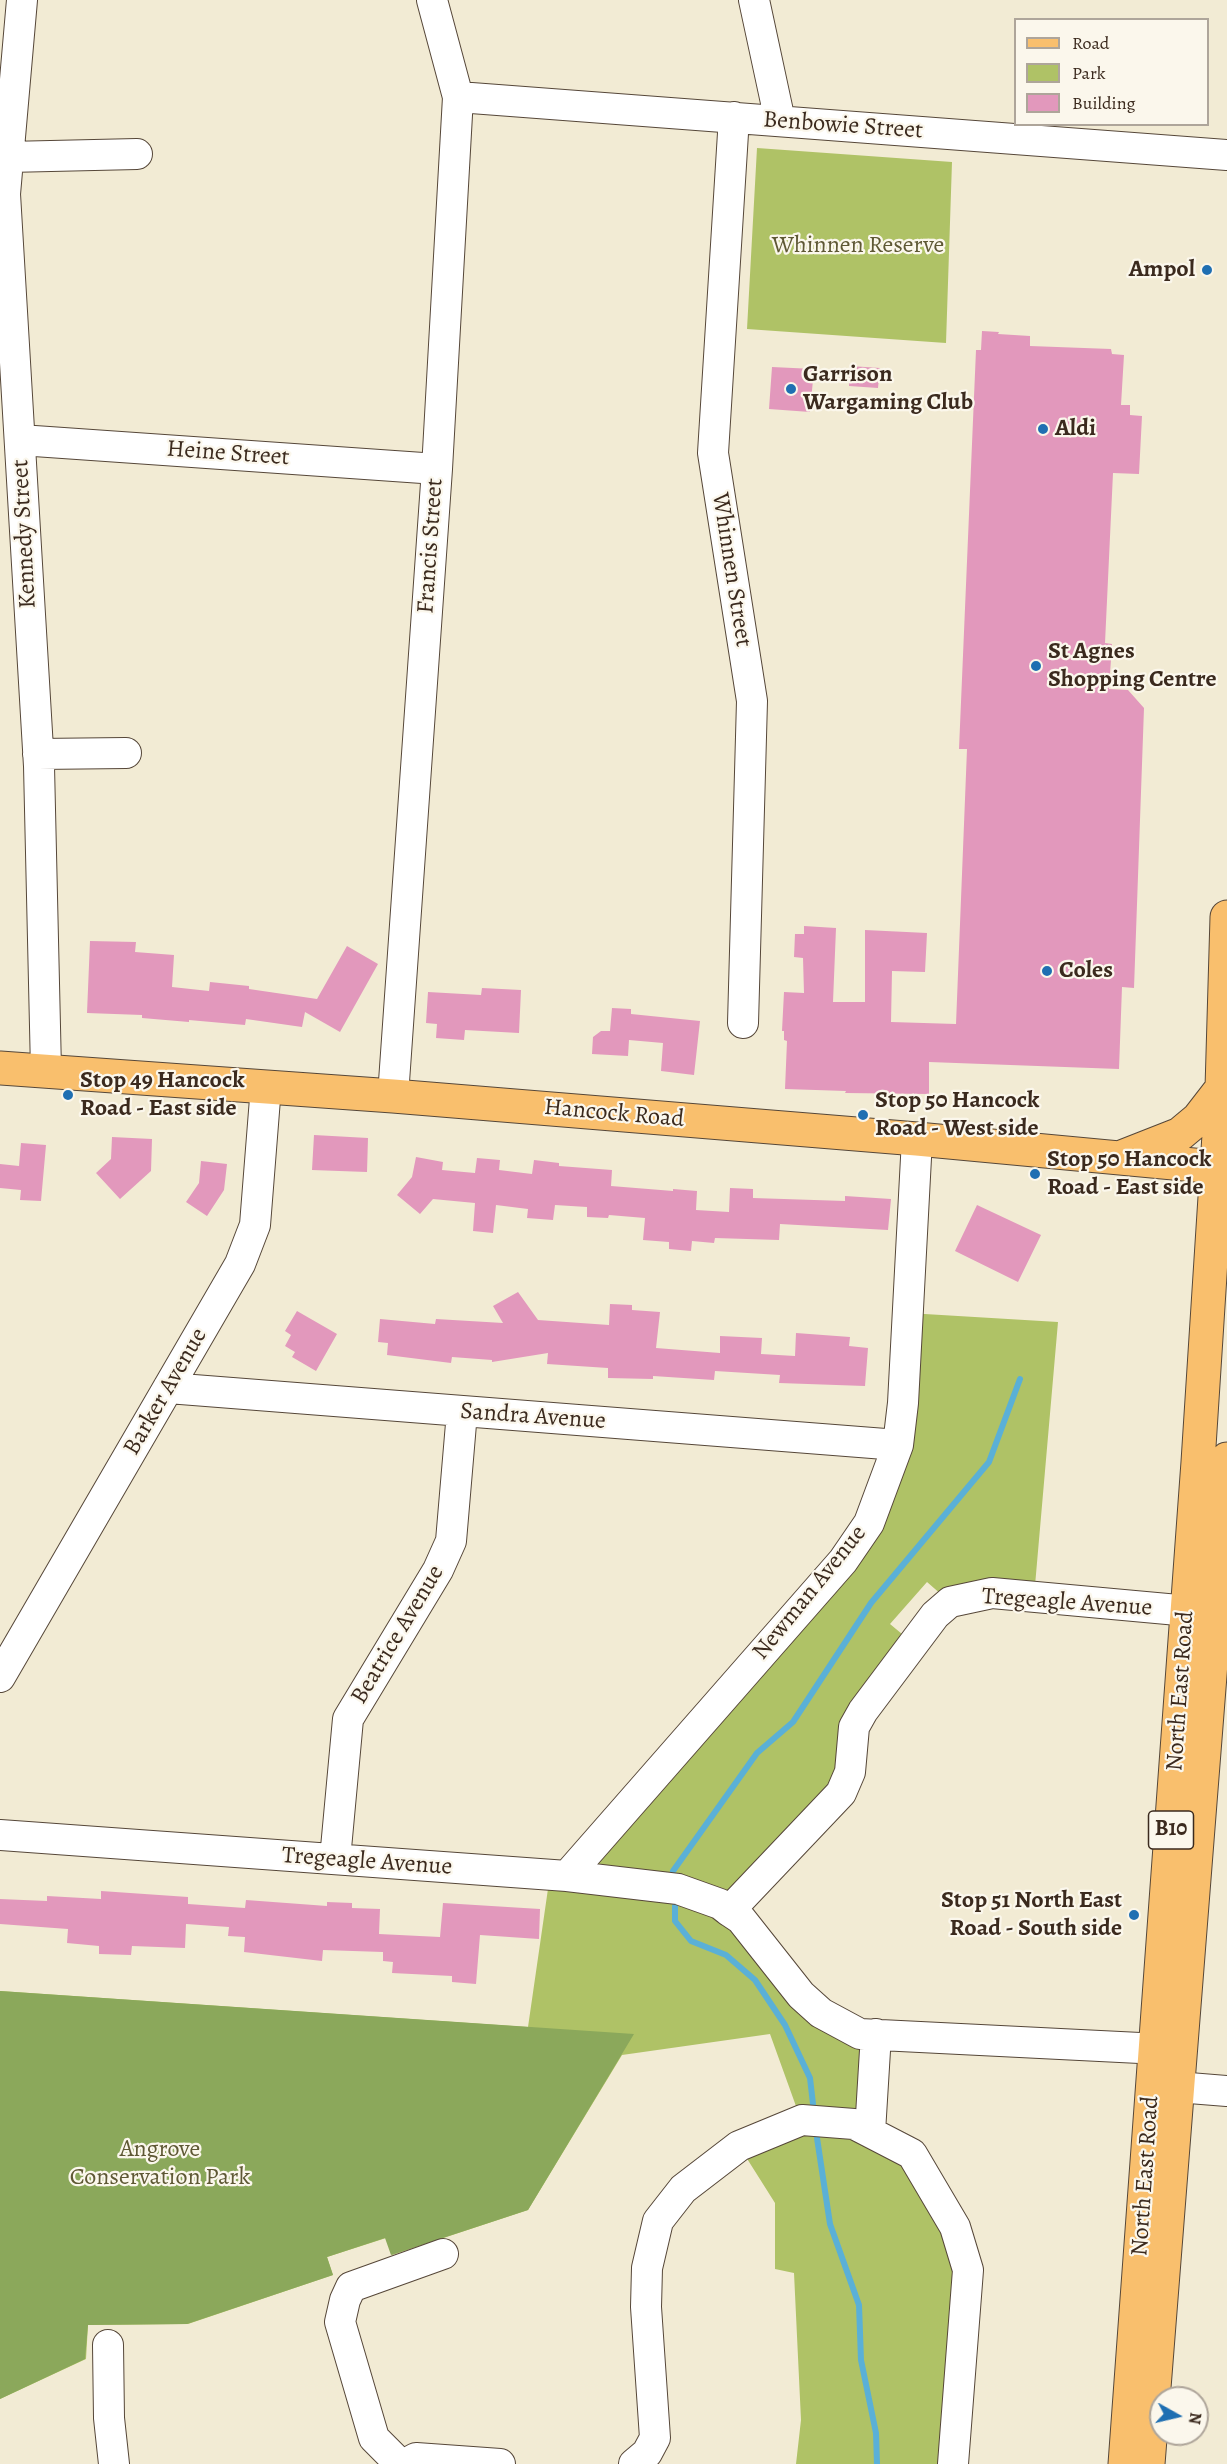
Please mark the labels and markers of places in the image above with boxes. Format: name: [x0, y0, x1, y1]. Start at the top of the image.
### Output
place label: Ampol: [1129, 256, 1195, 284]
marker: Ampol: [1200, 263, 1214, 277]
place label: Garrison Wargaming Club: [803, 361, 973, 417]
marker: Garrison Wargaming Club: [784, 382, 798, 396]
place label: Aldi: [1055, 415, 1096, 443]
marker: Aldi: [1036, 422, 1050, 436]
place label: St Agnes Shopping Centre: [1048, 638, 1217, 694]
marker: St Agnes Shopping Centre: [1029, 659, 1043, 673]
place label: Coles: [1059, 957, 1113, 985]
marker: Coles: [1040, 964, 1054, 978]
place label: Stop 49 Hancock Road - East side: [80, 1067, 245, 1123]
place label: Stop 50 Hancock Road - West side: [875, 1087, 1039, 1143]
marker: Stop 49 Hancock Road - East side: [61, 1088, 75, 1102]
marker: Stop 50 Hancock Road - West side: [856, 1108, 870, 1122]
place label: Stop 50 Hancock Road - East side: [1047, 1146, 1211, 1202]
marker: Stop 50 Hancock Road - East side: [1028, 1167, 1042, 1181]
place label: Stop 51 North East Road - South side: [941, 1887, 1122, 1943]
marker: Stop 51 North East Road - South side: [1127, 1908, 1141, 1922]

